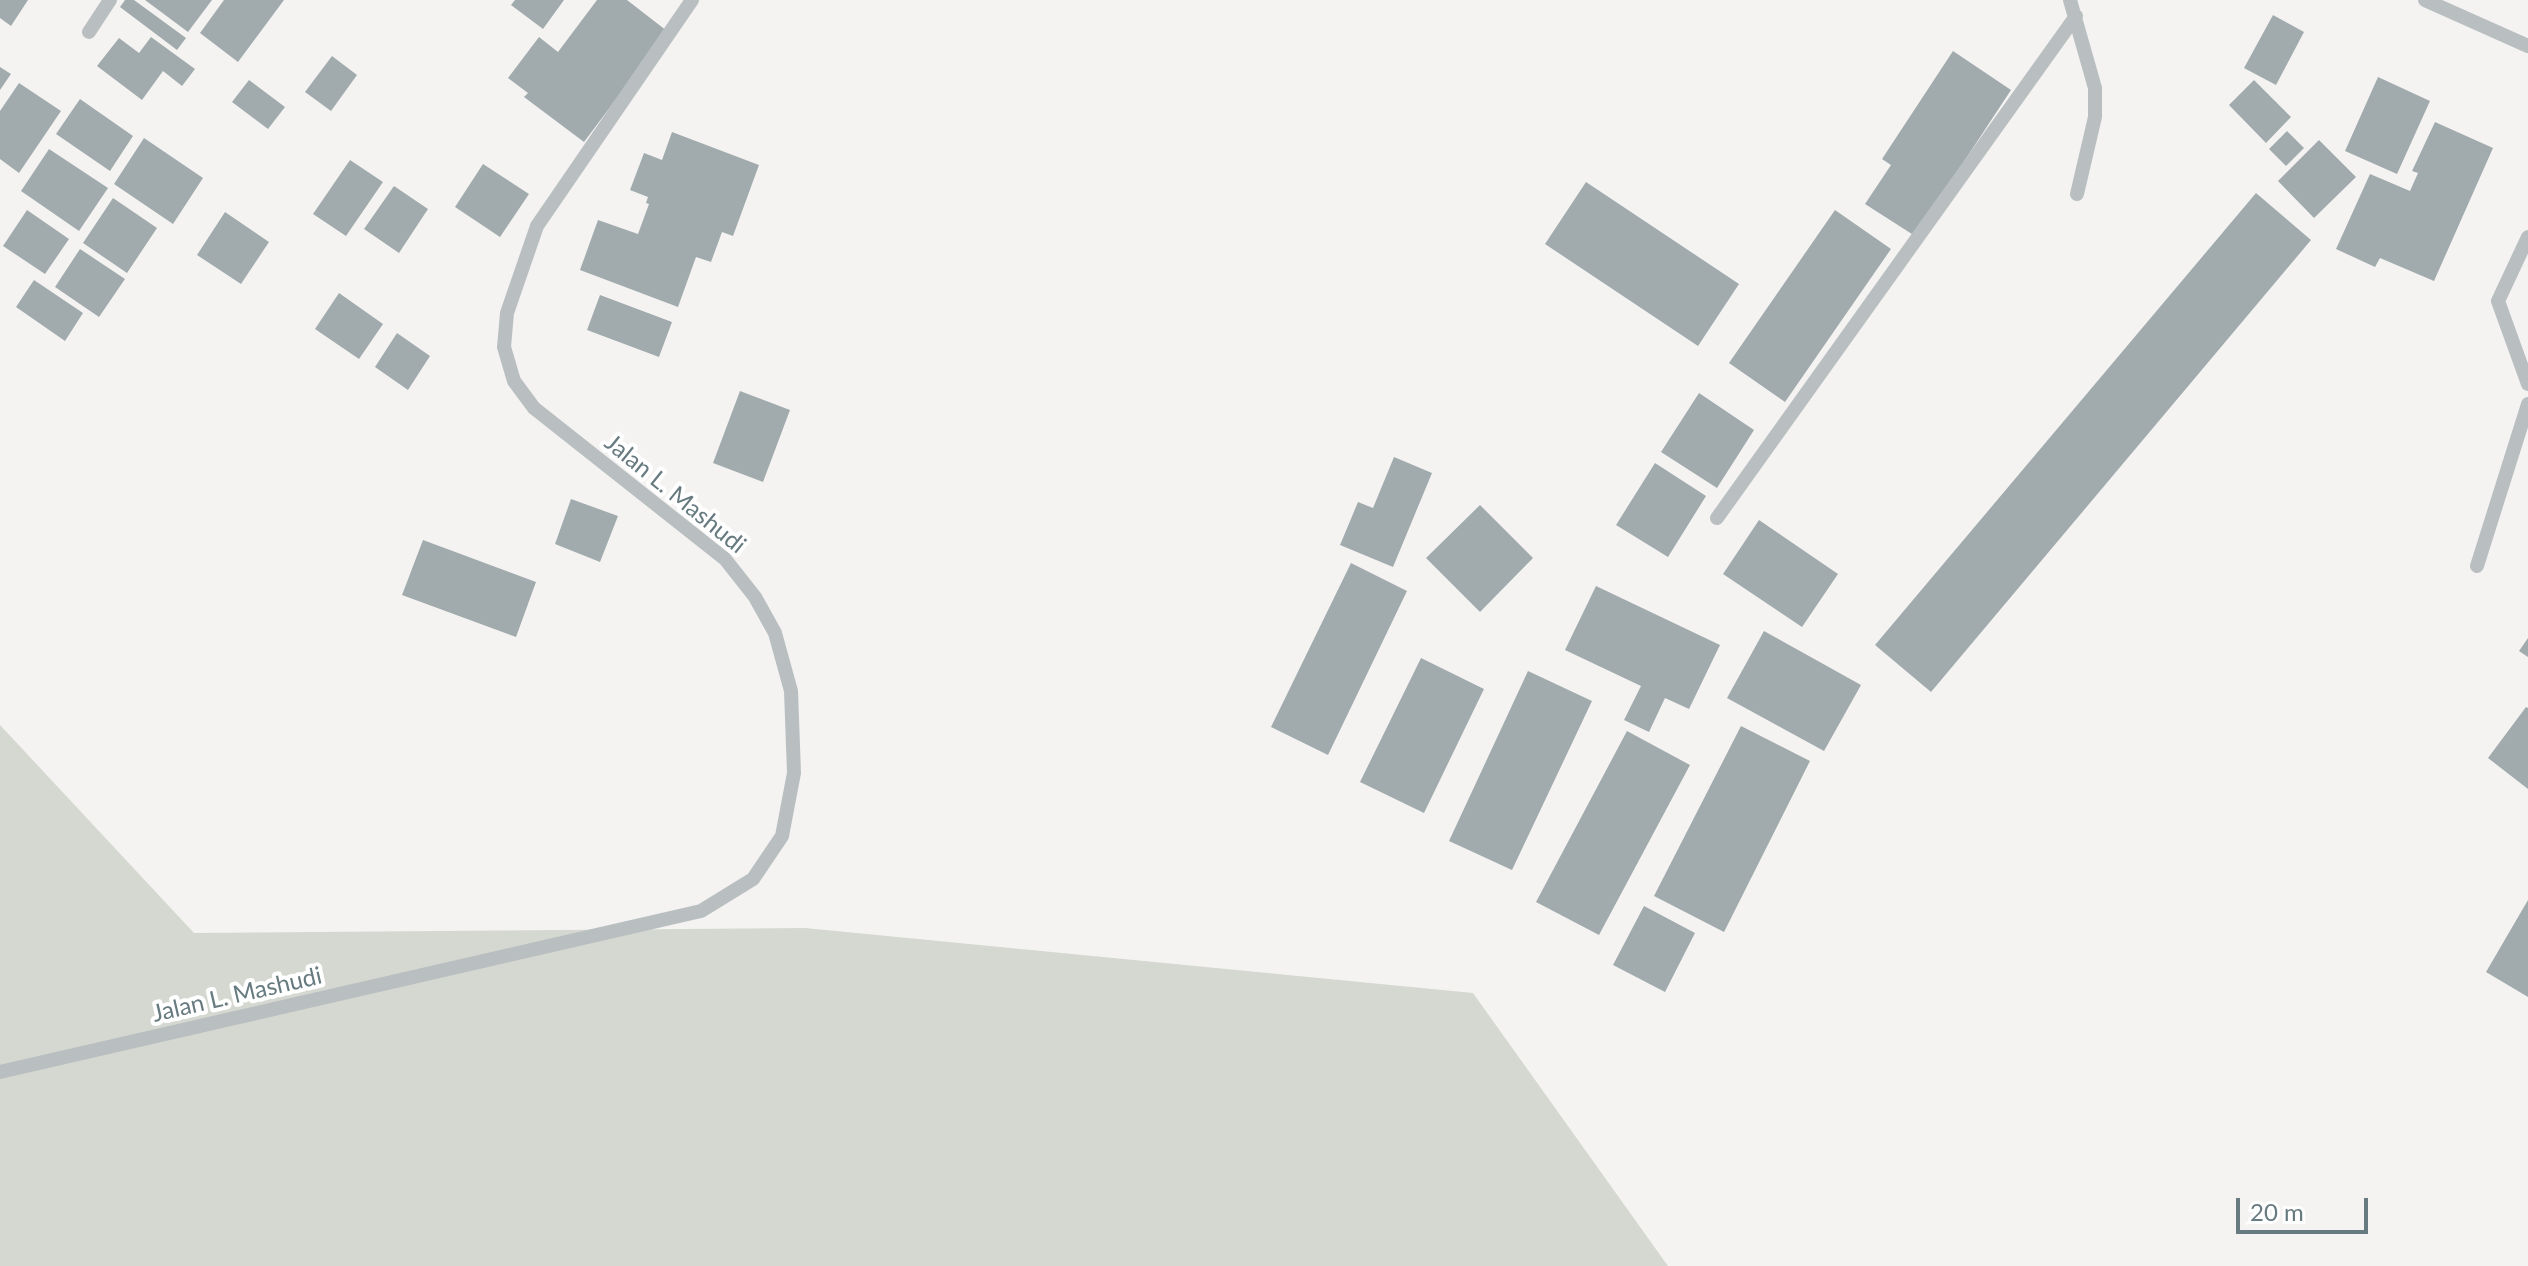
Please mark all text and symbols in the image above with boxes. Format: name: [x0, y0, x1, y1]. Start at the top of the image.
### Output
street label: Jalan L. Mashudi: [599, 428, 751, 560]
street label: Jalan L. Mashudi: [149, 962, 325, 1028]
scale bar: [2240, 1182, 2372, 1232]
text: 20 m: [2250, 1197, 2304, 1226]

